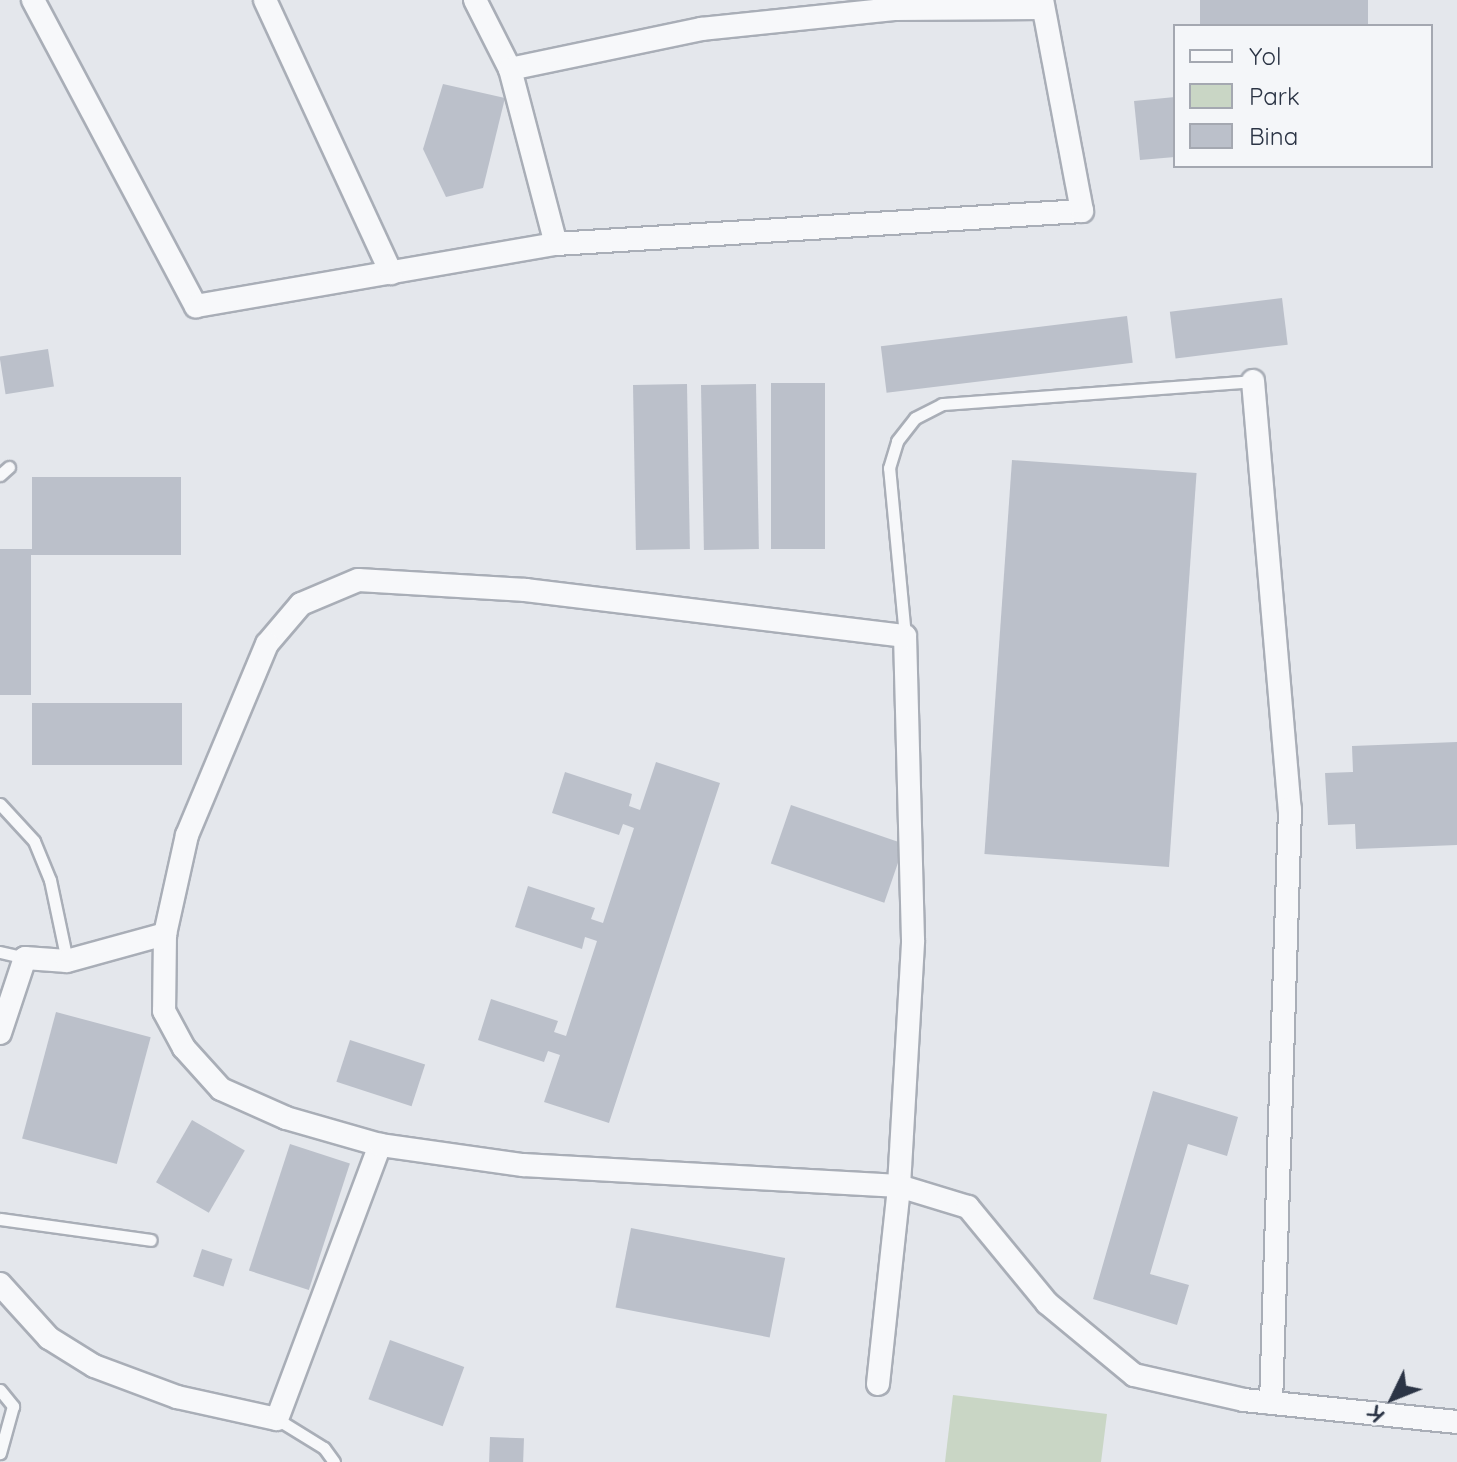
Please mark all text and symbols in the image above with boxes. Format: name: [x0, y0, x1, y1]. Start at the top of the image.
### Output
legend: [1173, 24, 1433, 168]
text: Yol: [1249, 41, 1281, 71]
text: Park: [1249, 81, 1300, 111]
text: Bina: [1249, 121, 1298, 151]
north arrow: [1353, 1358, 1433, 1438]
text: K: [1360, 1400, 1391, 1429]

